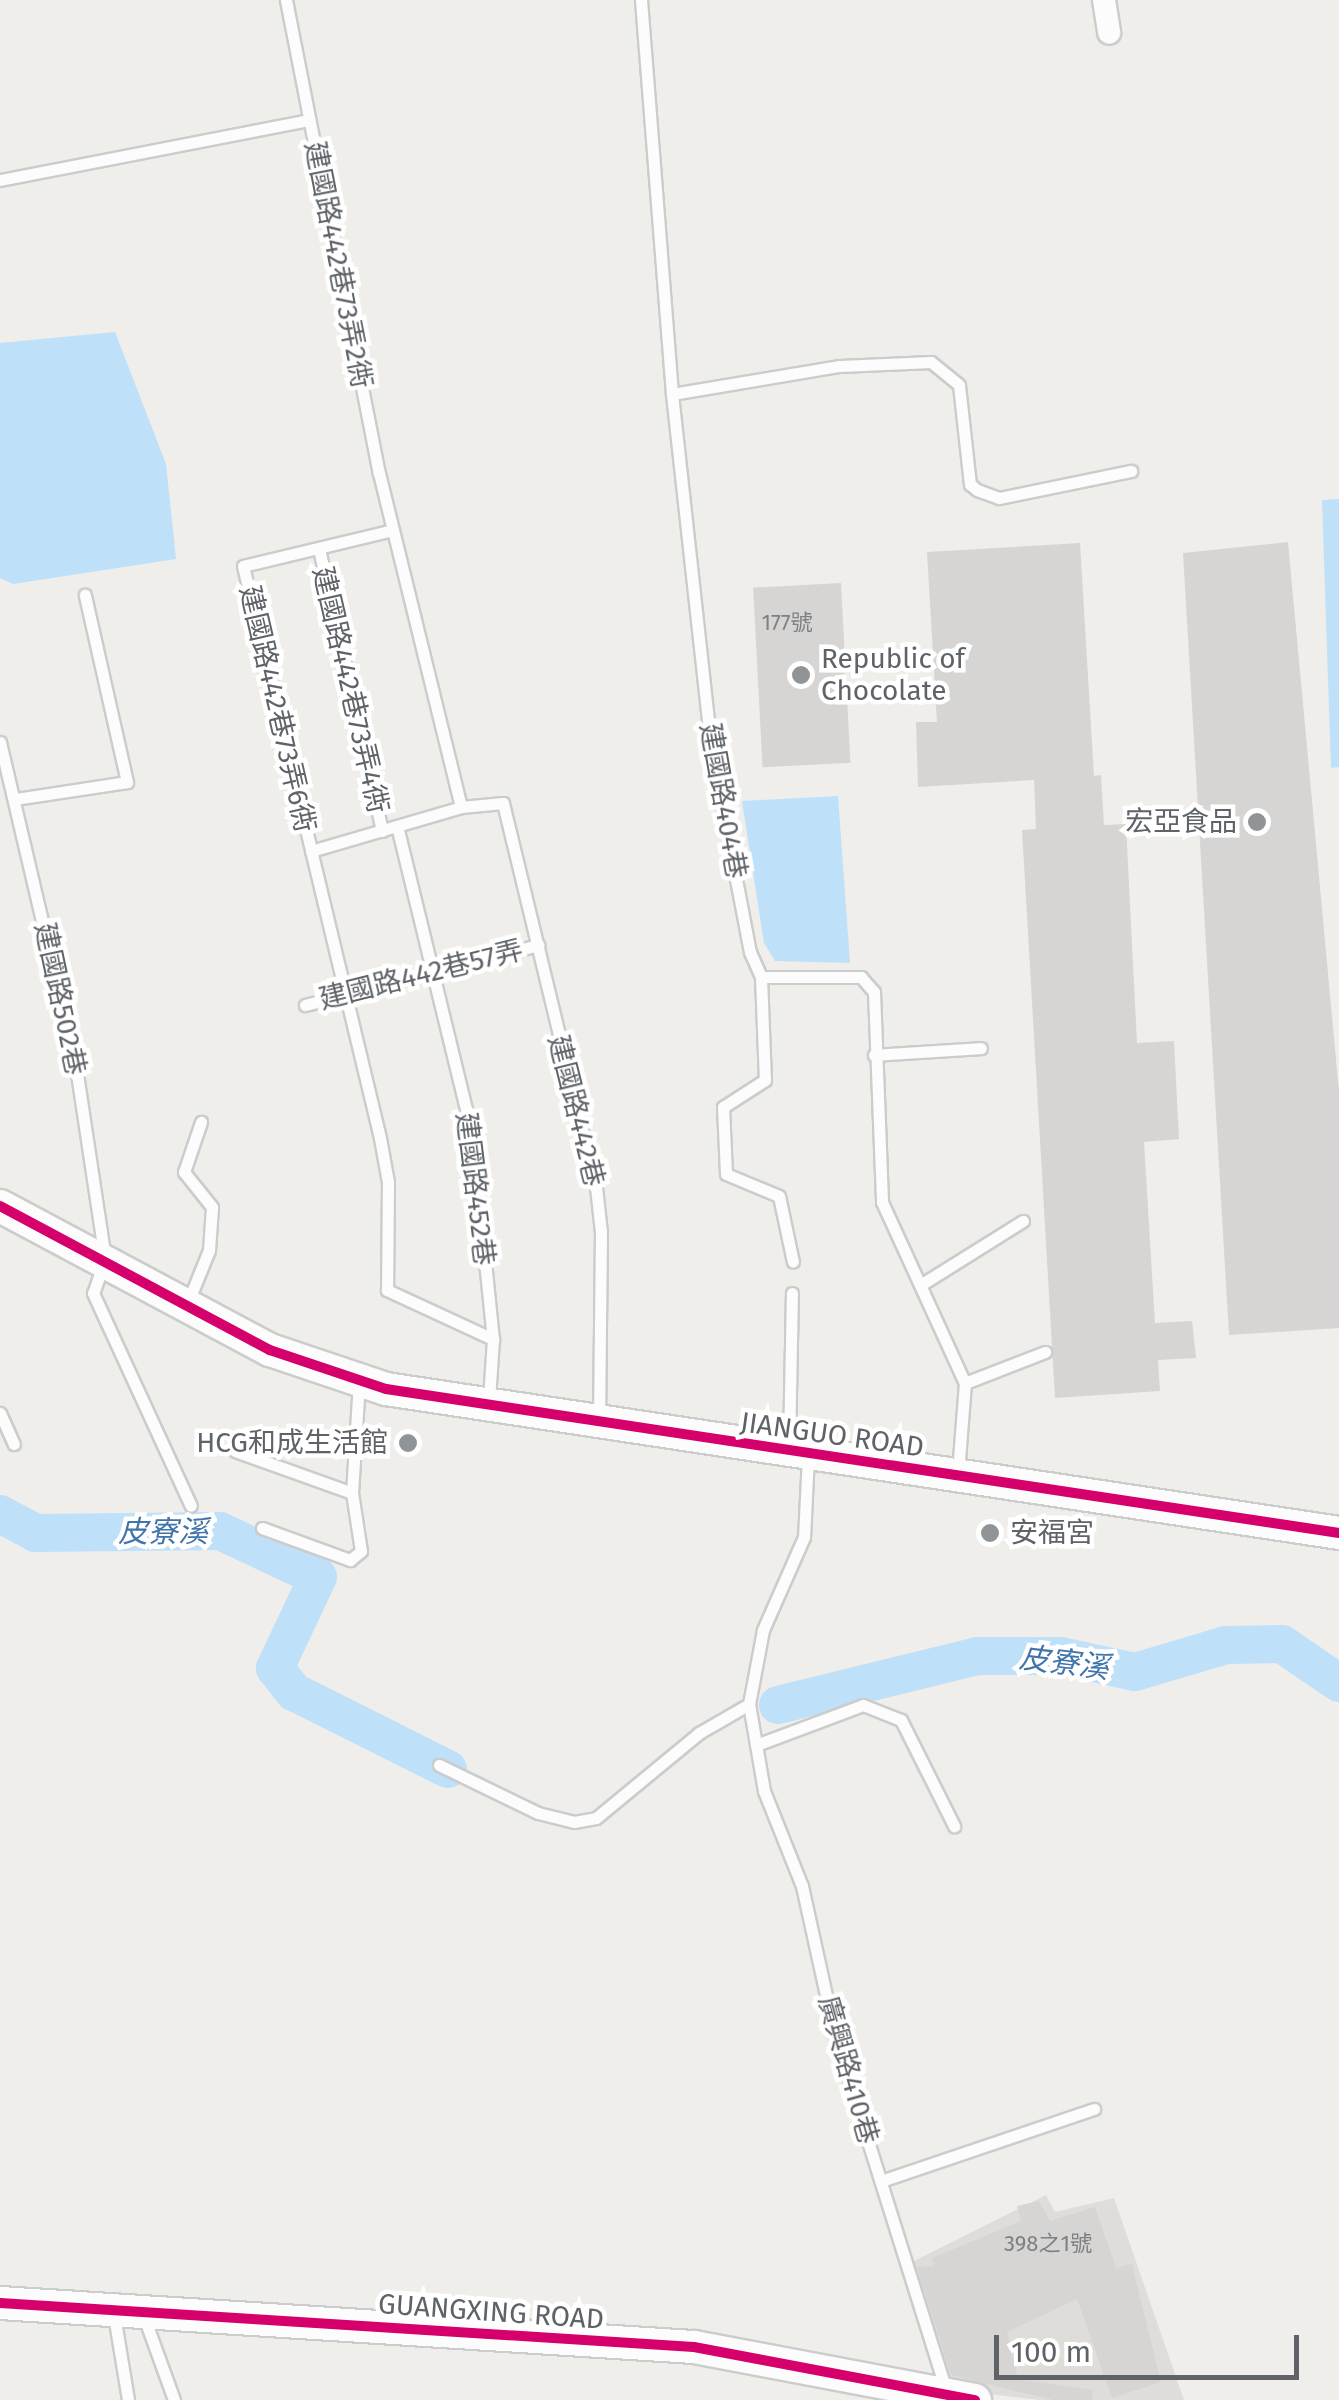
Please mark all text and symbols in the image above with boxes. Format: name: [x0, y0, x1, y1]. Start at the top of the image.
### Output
street label: 建國路442巷73弄2衖: [298, 139, 378, 391]
street label: 建國路442巷73弄4衖: [305, 563, 395, 817]
street label: 建國路442巷73弄6衖: [232, 582, 322, 836]
house number: 177號: [761, 610, 813, 636]
place label: Republic of Chocolate: [821, 642, 965, 708]
marker: Republic of Chocolate: [790, 664, 812, 686]
street label: 建國路404巷: [693, 721, 753, 881]
place label: 宏亞食品: [1125, 805, 1237, 839]
marker: 宏亞食品: [1246, 811, 1268, 833]
street label: 建國路502巷: [27, 920, 93, 1078]
street label: 建國路442巷57弄: [316, 933, 526, 1017]
street label: 建國路442巷: [541, 1032, 611, 1190]
street label: 建國路452巷: [449, 1110, 501, 1268]
street label: JIANGUO ROAD: [738, 1406, 926, 1464]
place label: HCG和成生活館: [196, 1426, 388, 1460]
marker: HCG和成生活館: [397, 1432, 419, 1454]
water label: 皮寮溪: [118, 1514, 208, 1550]
place label: 安福宮: [1010, 1516, 1094, 1550]
marker: 安福宮: [979, 1522, 1001, 1544]
water label: 皮寮溪: [1017, 1640, 1111, 1686]
street label: 廣興路410巷: [811, 1992, 885, 2148]
house number: 398之1號: [1004, 2231, 1092, 2257]
street label: GUANGXING ROAD: [377, 2287, 605, 2337]
scale bar: [999, 2315, 1304, 2377]
text: 100 m: [1011, 2334, 1091, 2370]

